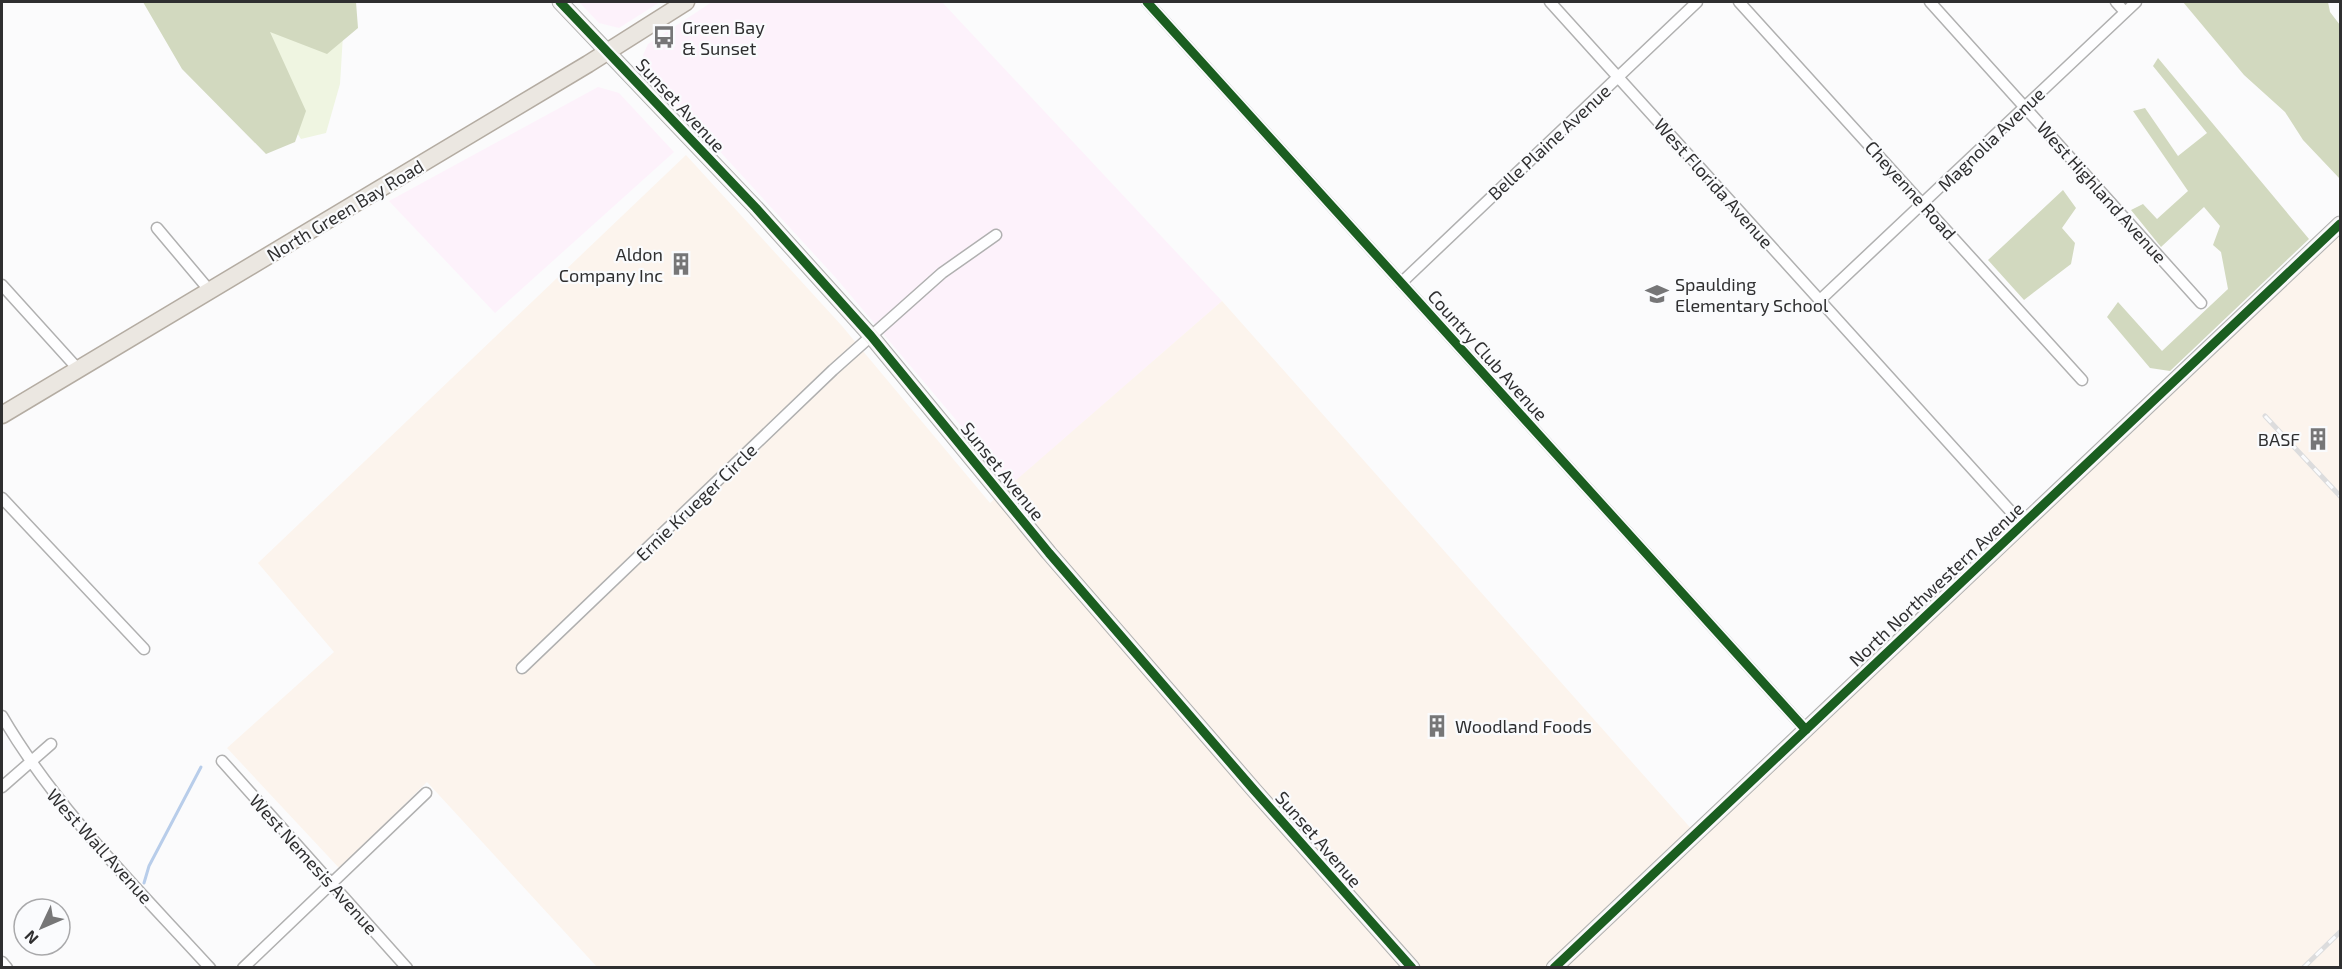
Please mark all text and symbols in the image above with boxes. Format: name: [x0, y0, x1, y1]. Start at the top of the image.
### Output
place label: Green Bay & Sunset: [682, 16, 765, 59]
bus stop icon: Green Bay & Sunset: [651, 24, 677, 50]
street label: Sunset Avenue: [632, 53, 730, 157]
street label: Belle Plaine Avenue: [1483, 80, 1615, 204]
street label: Magnolia Avenue: [1933, 82, 2049, 196]
street label: West Florida Avenue: [1650, 113, 1778, 253]
street label: West Highland Avenue: [2032, 117, 2172, 267]
street label: Cheyenne Road: [1861, 136, 1961, 244]
street label: North Green Bay Road: [263, 154, 427, 266]
place label: Aldon Company Inc: [559, 243, 663, 286]
building icon: Aldon Company Inc: [668, 251, 694, 277]
place label: Spaulding Elementary School: [1675, 273, 1829, 316]
school or university icon: Spaulding Elementary School: [1644, 281, 1670, 307]
street label: Country Club Avenue: [1423, 285, 1553, 425]
street label: Sunset Avenue: [957, 417, 1049, 525]
building icon: BASF: [2305, 426, 2331, 452]
place label: BASF: [2258, 428, 2300, 450]
street label: Ernie Krueger Circle: [631, 439, 761, 565]
street label: North Northwestern Avenue: [1844, 497, 2028, 671]
building icon: Woodland Foods: [1424, 713, 1450, 739]
place label: Woodland Foods: [1455, 715, 1592, 737]
street label: West Wall Avenue: [43, 784, 157, 908]
street label: Sunset Avenue: [1271, 786, 1367, 892]
street label: West Nemesis Avenue: [245, 789, 383, 939]
north arrow: [12, 897, 72, 957]
text: N: [20, 927, 42, 949]

